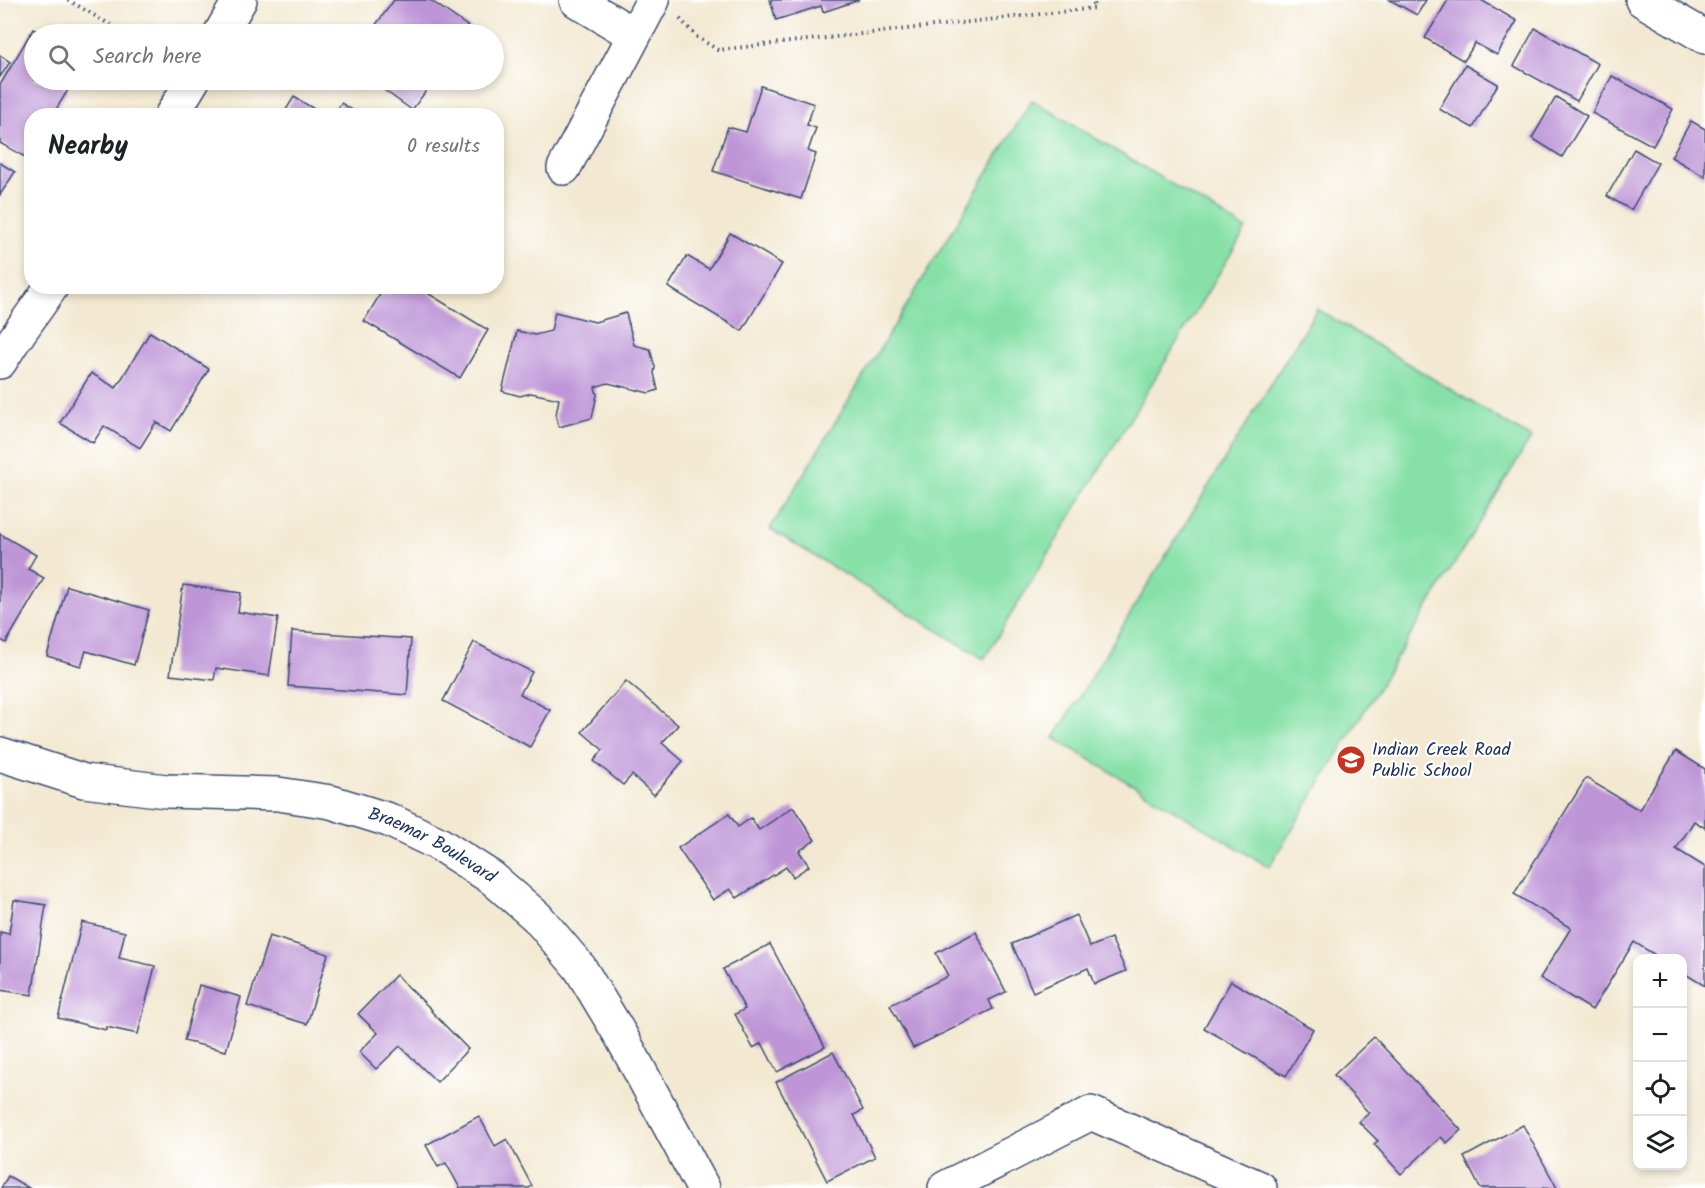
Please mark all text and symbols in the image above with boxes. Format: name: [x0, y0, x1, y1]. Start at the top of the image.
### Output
search box: [24, 24, 504, 90]
text: Search here: [93, 40, 201, 75]
icon: search: [45, 41, 78, 74]
text: Nearby: [48, 126, 128, 168]
text: 0 results: [407, 131, 480, 163]
place label: Indian Creek Road Public School: [1372, 736, 1511, 786]
school or university icon: Indian Creek Road Public School: [1335, 744, 1367, 776]
street label: Braemar Boulevard: [365, 800, 503, 892]
map controls: [1633, 954, 1687, 1170]
button: +: [1633, 954, 1687, 1008]
button: −: [1633, 1008, 1687, 1062]
button: locate: [1633, 1062, 1687, 1116]
button: layers: [1633, 1116, 1687, 1170]

